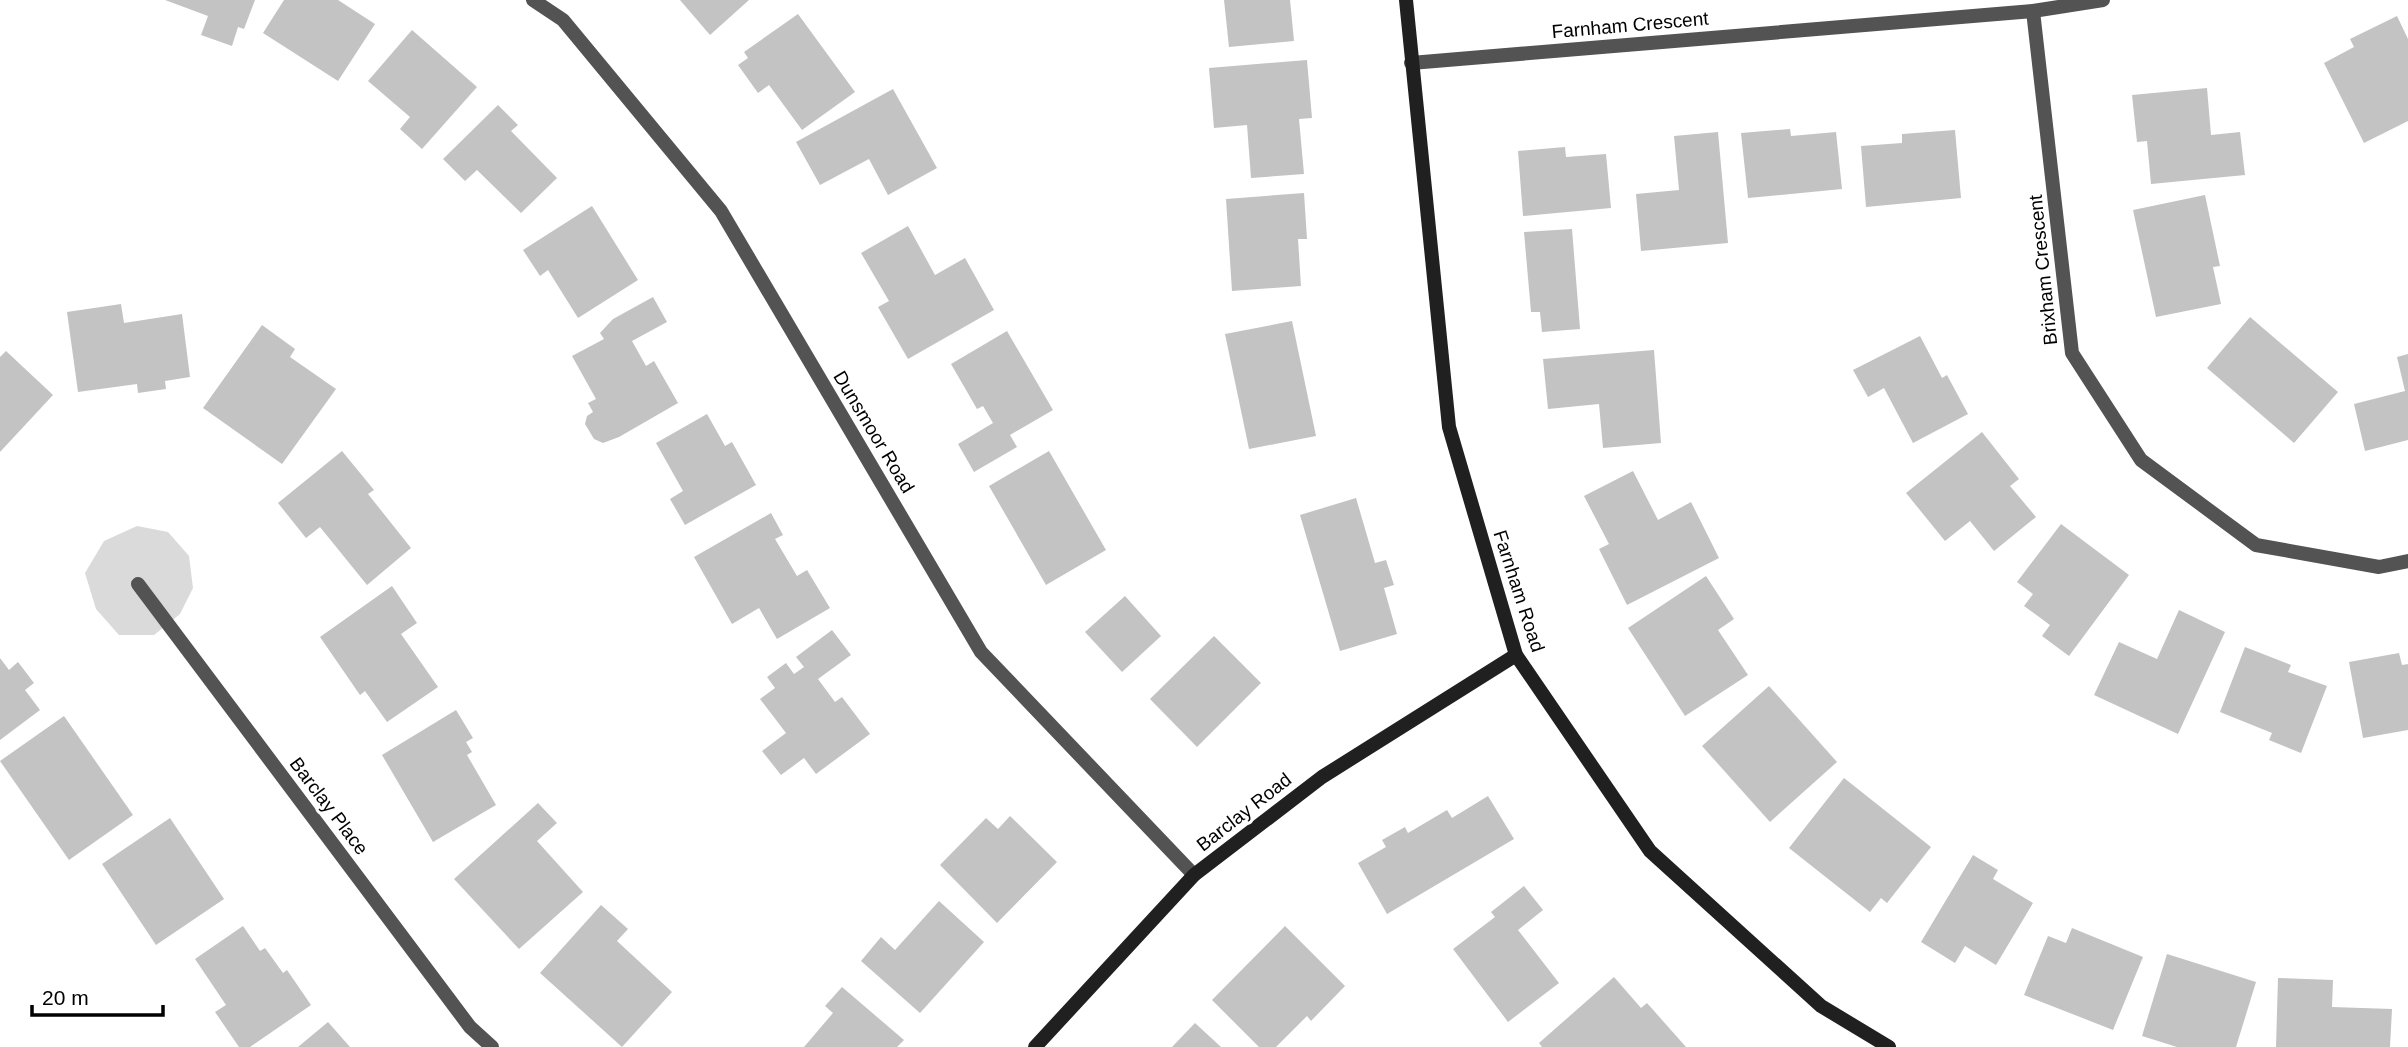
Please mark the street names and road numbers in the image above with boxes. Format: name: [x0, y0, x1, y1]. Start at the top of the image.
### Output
street label: Farnham Crescent: [1551, 8, 1710, 42]
street label: Brixham Crescent: [2025, 193, 2061, 346]
street label: Dunsmoor Road: [829, 367, 919, 497]
street label: Farnham Road: [1489, 527, 1549, 655]
street label: Barclay Place: [286, 753, 372, 859]
street label: Barclay Road: [1193, 769, 1295, 855]

